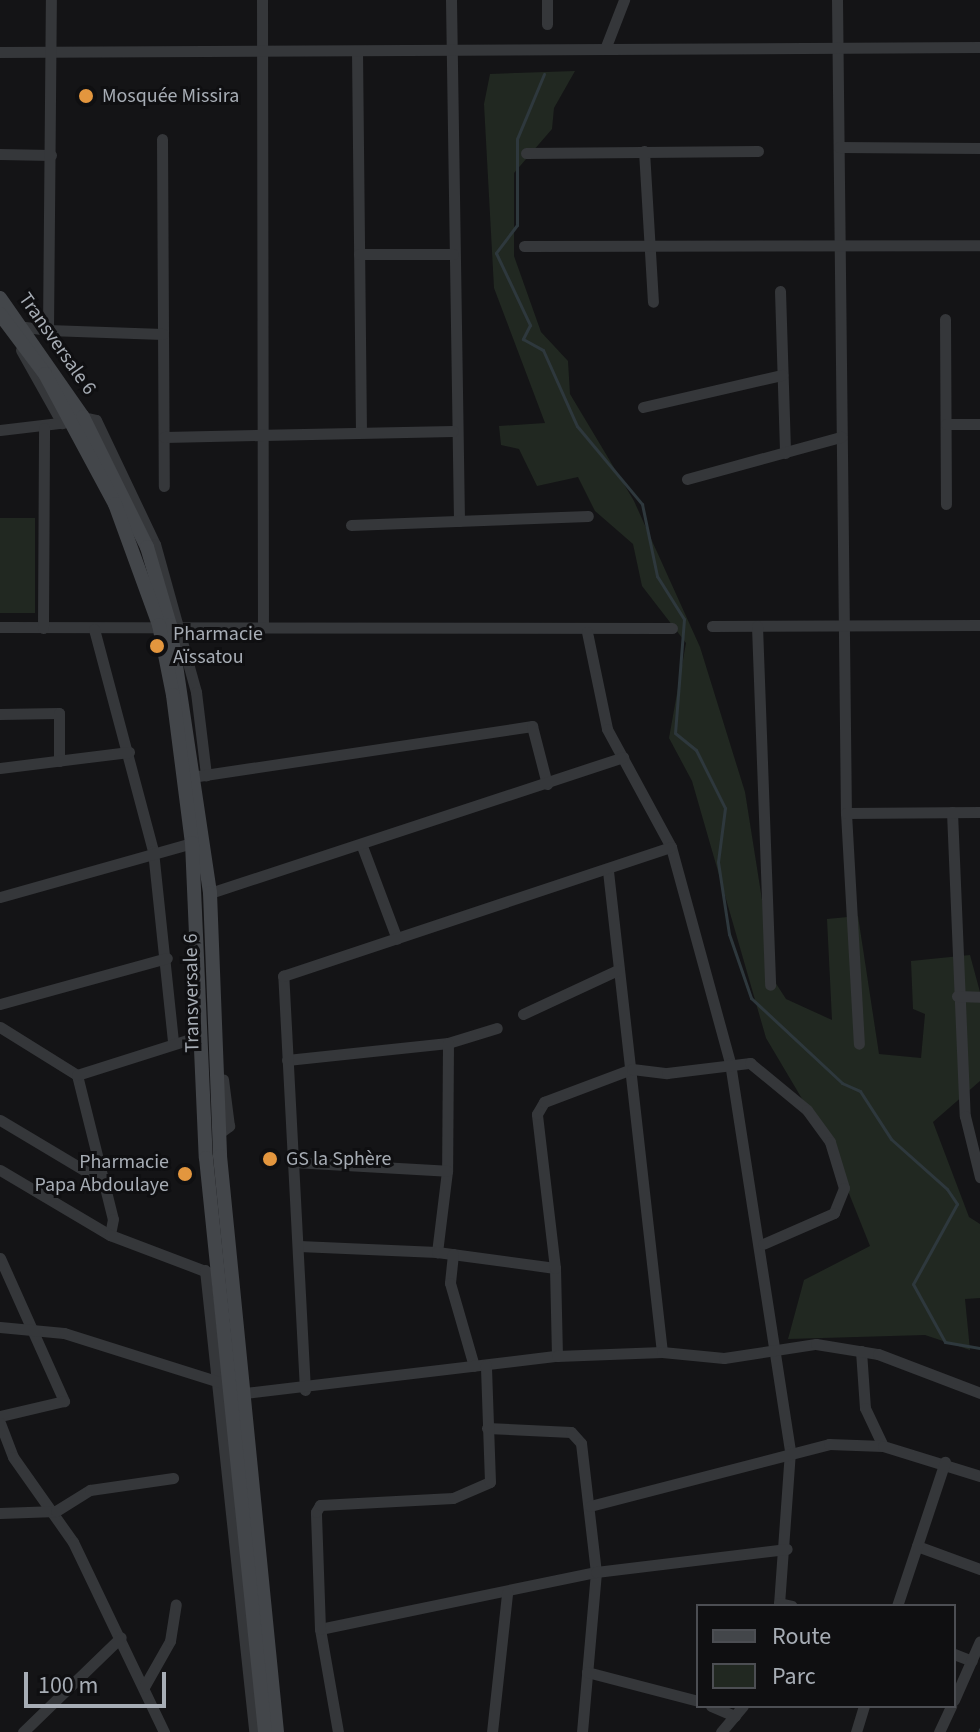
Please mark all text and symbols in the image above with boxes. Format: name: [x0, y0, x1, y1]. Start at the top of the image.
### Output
place label: Mosquée Missira: [102, 84, 239, 108]
marker: Mosquée Missira: [77, 87, 95, 105]
street label: Transversale 6: [13, 288, 101, 400]
place label: Pharmacie Aïssatou: [173, 622, 263, 669]
marker: Pharmacie Aïssatou: [148, 637, 166, 655]
street label: Transversale 6: [179, 933, 205, 1053]
place label: GS la Sphère: [286, 1147, 391, 1171]
place label: Pharmacie Papa Abdoulaye: [34, 1150, 169, 1197]
marker: GS la Sphère: [261, 1150, 279, 1168]
marker: Pharmacie Papa Abdoulaye: [176, 1165, 194, 1183]
legend: [696, 1604, 956, 1708]
text: Route: [772, 1619, 831, 1654]
scale bar: [28, 1656, 170, 1706]
text: Parc: [772, 1659, 816, 1694]
text: 100 m: [38, 1668, 98, 1703]

